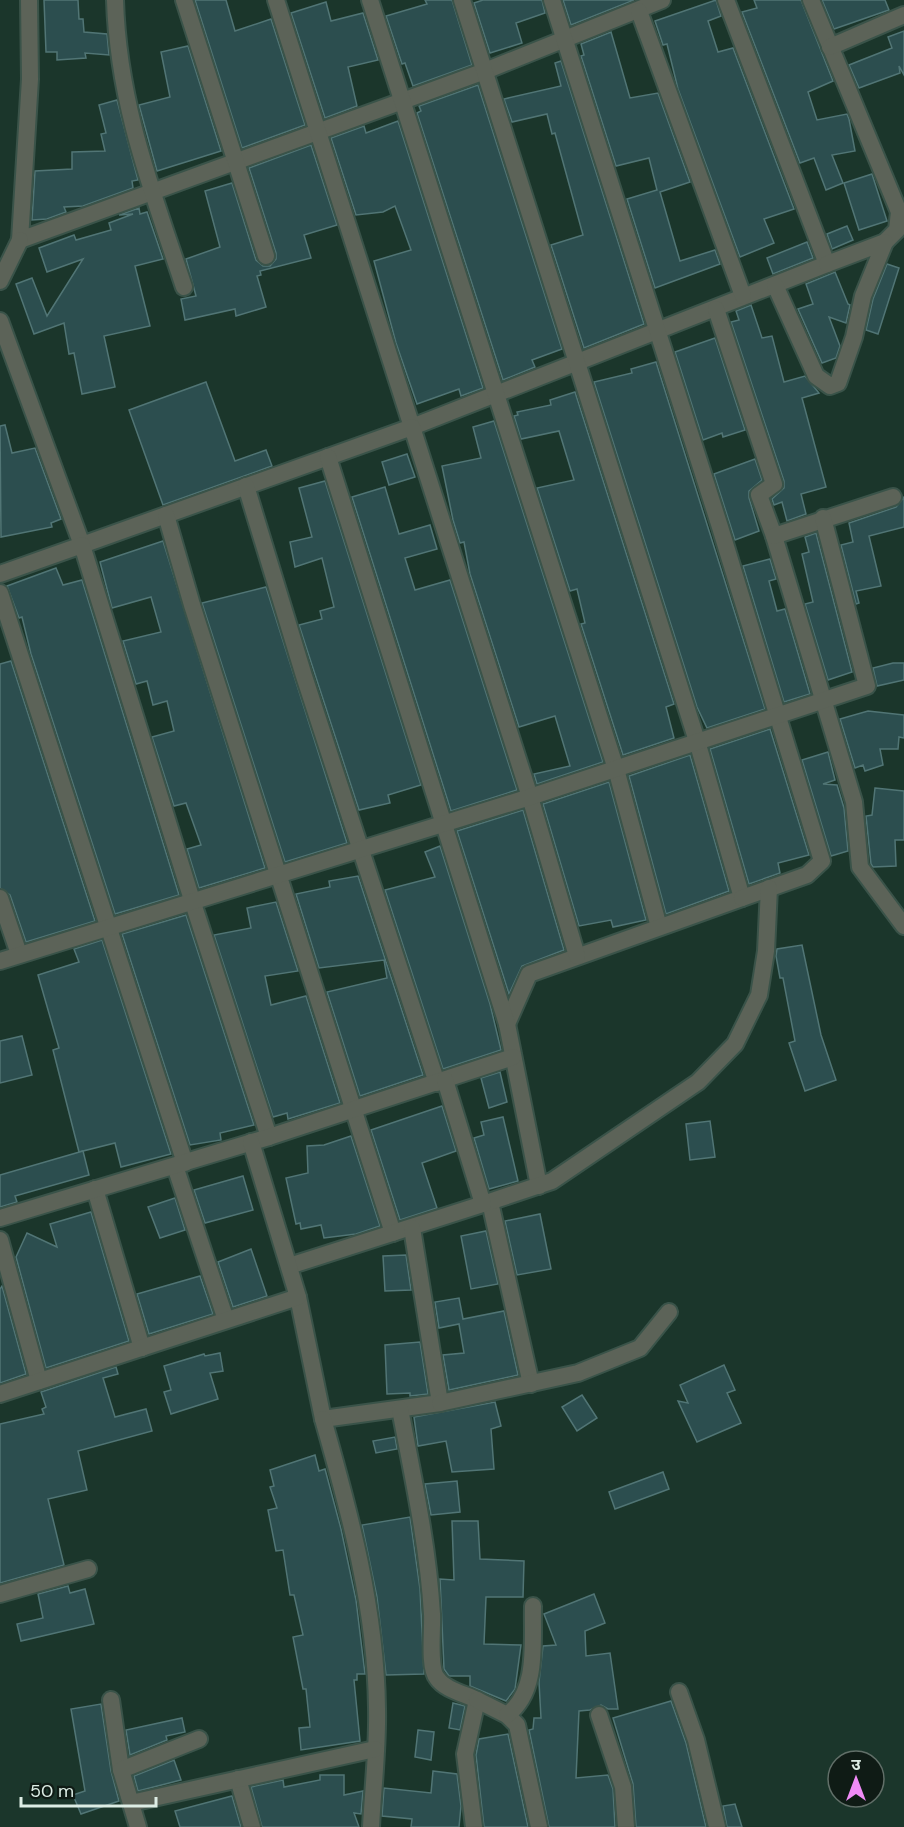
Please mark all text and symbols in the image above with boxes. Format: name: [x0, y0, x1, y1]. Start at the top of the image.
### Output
north arrow: [826, 1749, 886, 1809]
text: उ: [851, 1754, 861, 1775]
scale bar: [21, 1770, 156, 1808]
text: 50 m: [30, 1779, 74, 1803]

